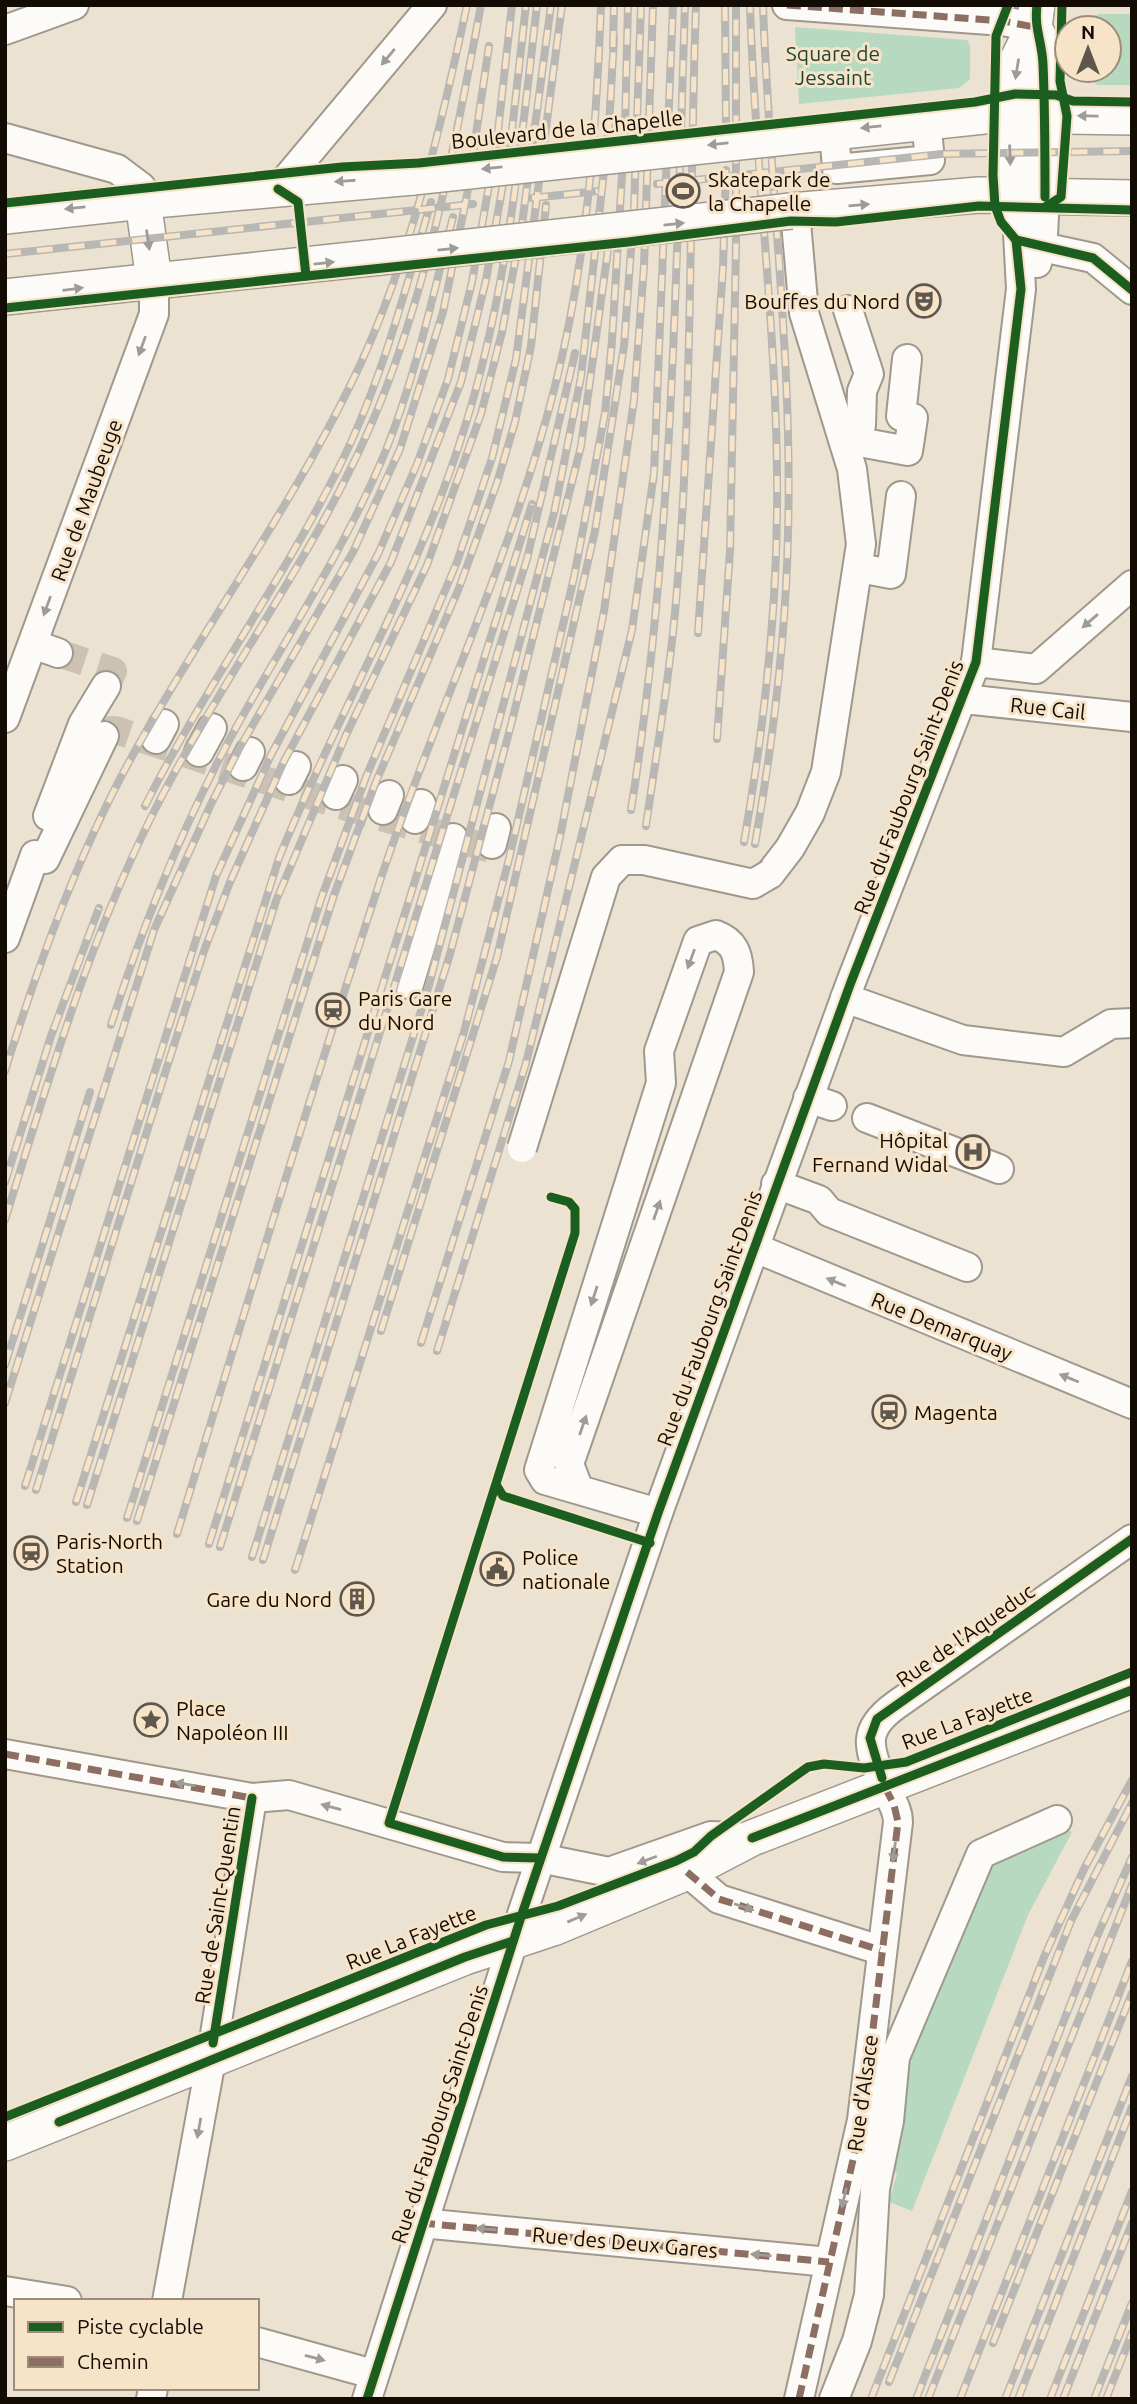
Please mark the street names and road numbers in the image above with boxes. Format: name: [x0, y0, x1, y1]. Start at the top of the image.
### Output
street label: Boulevard de la Chapelle: [450, 105, 684, 153]
street label: Rue de Maubeuge: [46, 416, 126, 584]
street label: Rue du Faubourg Saint-Denis: [848, 657, 968, 917]
street label: Rue Cail: [1009, 692, 1087, 724]
street label: Rue du Faubourg Saint-Denis: [652, 1187, 766, 1449]
street label: Rue Demarquay: [868, 1287, 1016, 1365]
street label: Rue de l'Aqueduc: [891, 1578, 1039, 1692]
street label: Rue La Fayette: [898, 1682, 1036, 1754]
street label: Rue de Saint-Quentin: [189, 1804, 245, 2006]
street label: Rue La Fayette: [342, 1900, 480, 1974]
street label: Rue du Faubourg Saint-Denis: [386, 1982, 492, 2246]
street label: Rue d'Alsace: [842, 2033, 882, 2153]
street label: Rue des Deux Gares: [531, 2222, 719, 2262]

